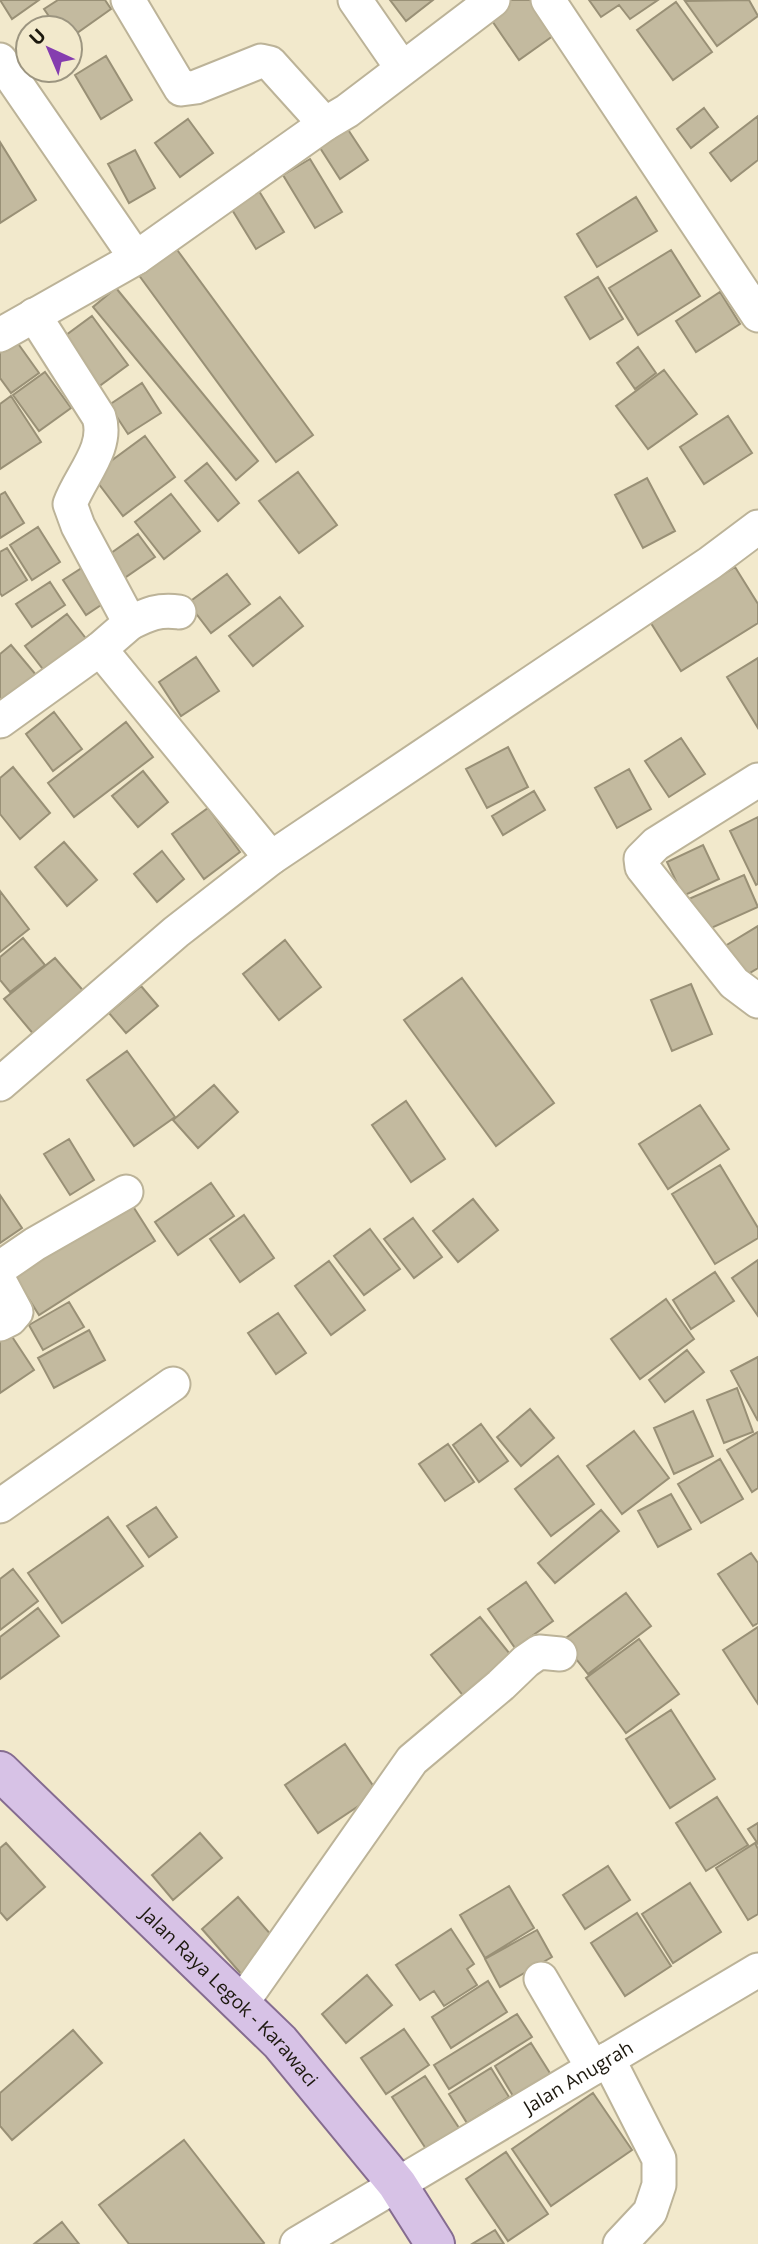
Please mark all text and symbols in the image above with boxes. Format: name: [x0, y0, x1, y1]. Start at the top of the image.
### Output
north arrow: [14, 14, 84, 84]
text: U: [23, 22, 51, 51]
street label: Jalan Raya Legok - Karawaci: [134, 1900, 324, 2092]
street label: Jalan Anugrah: [517, 2034, 638, 2121]

